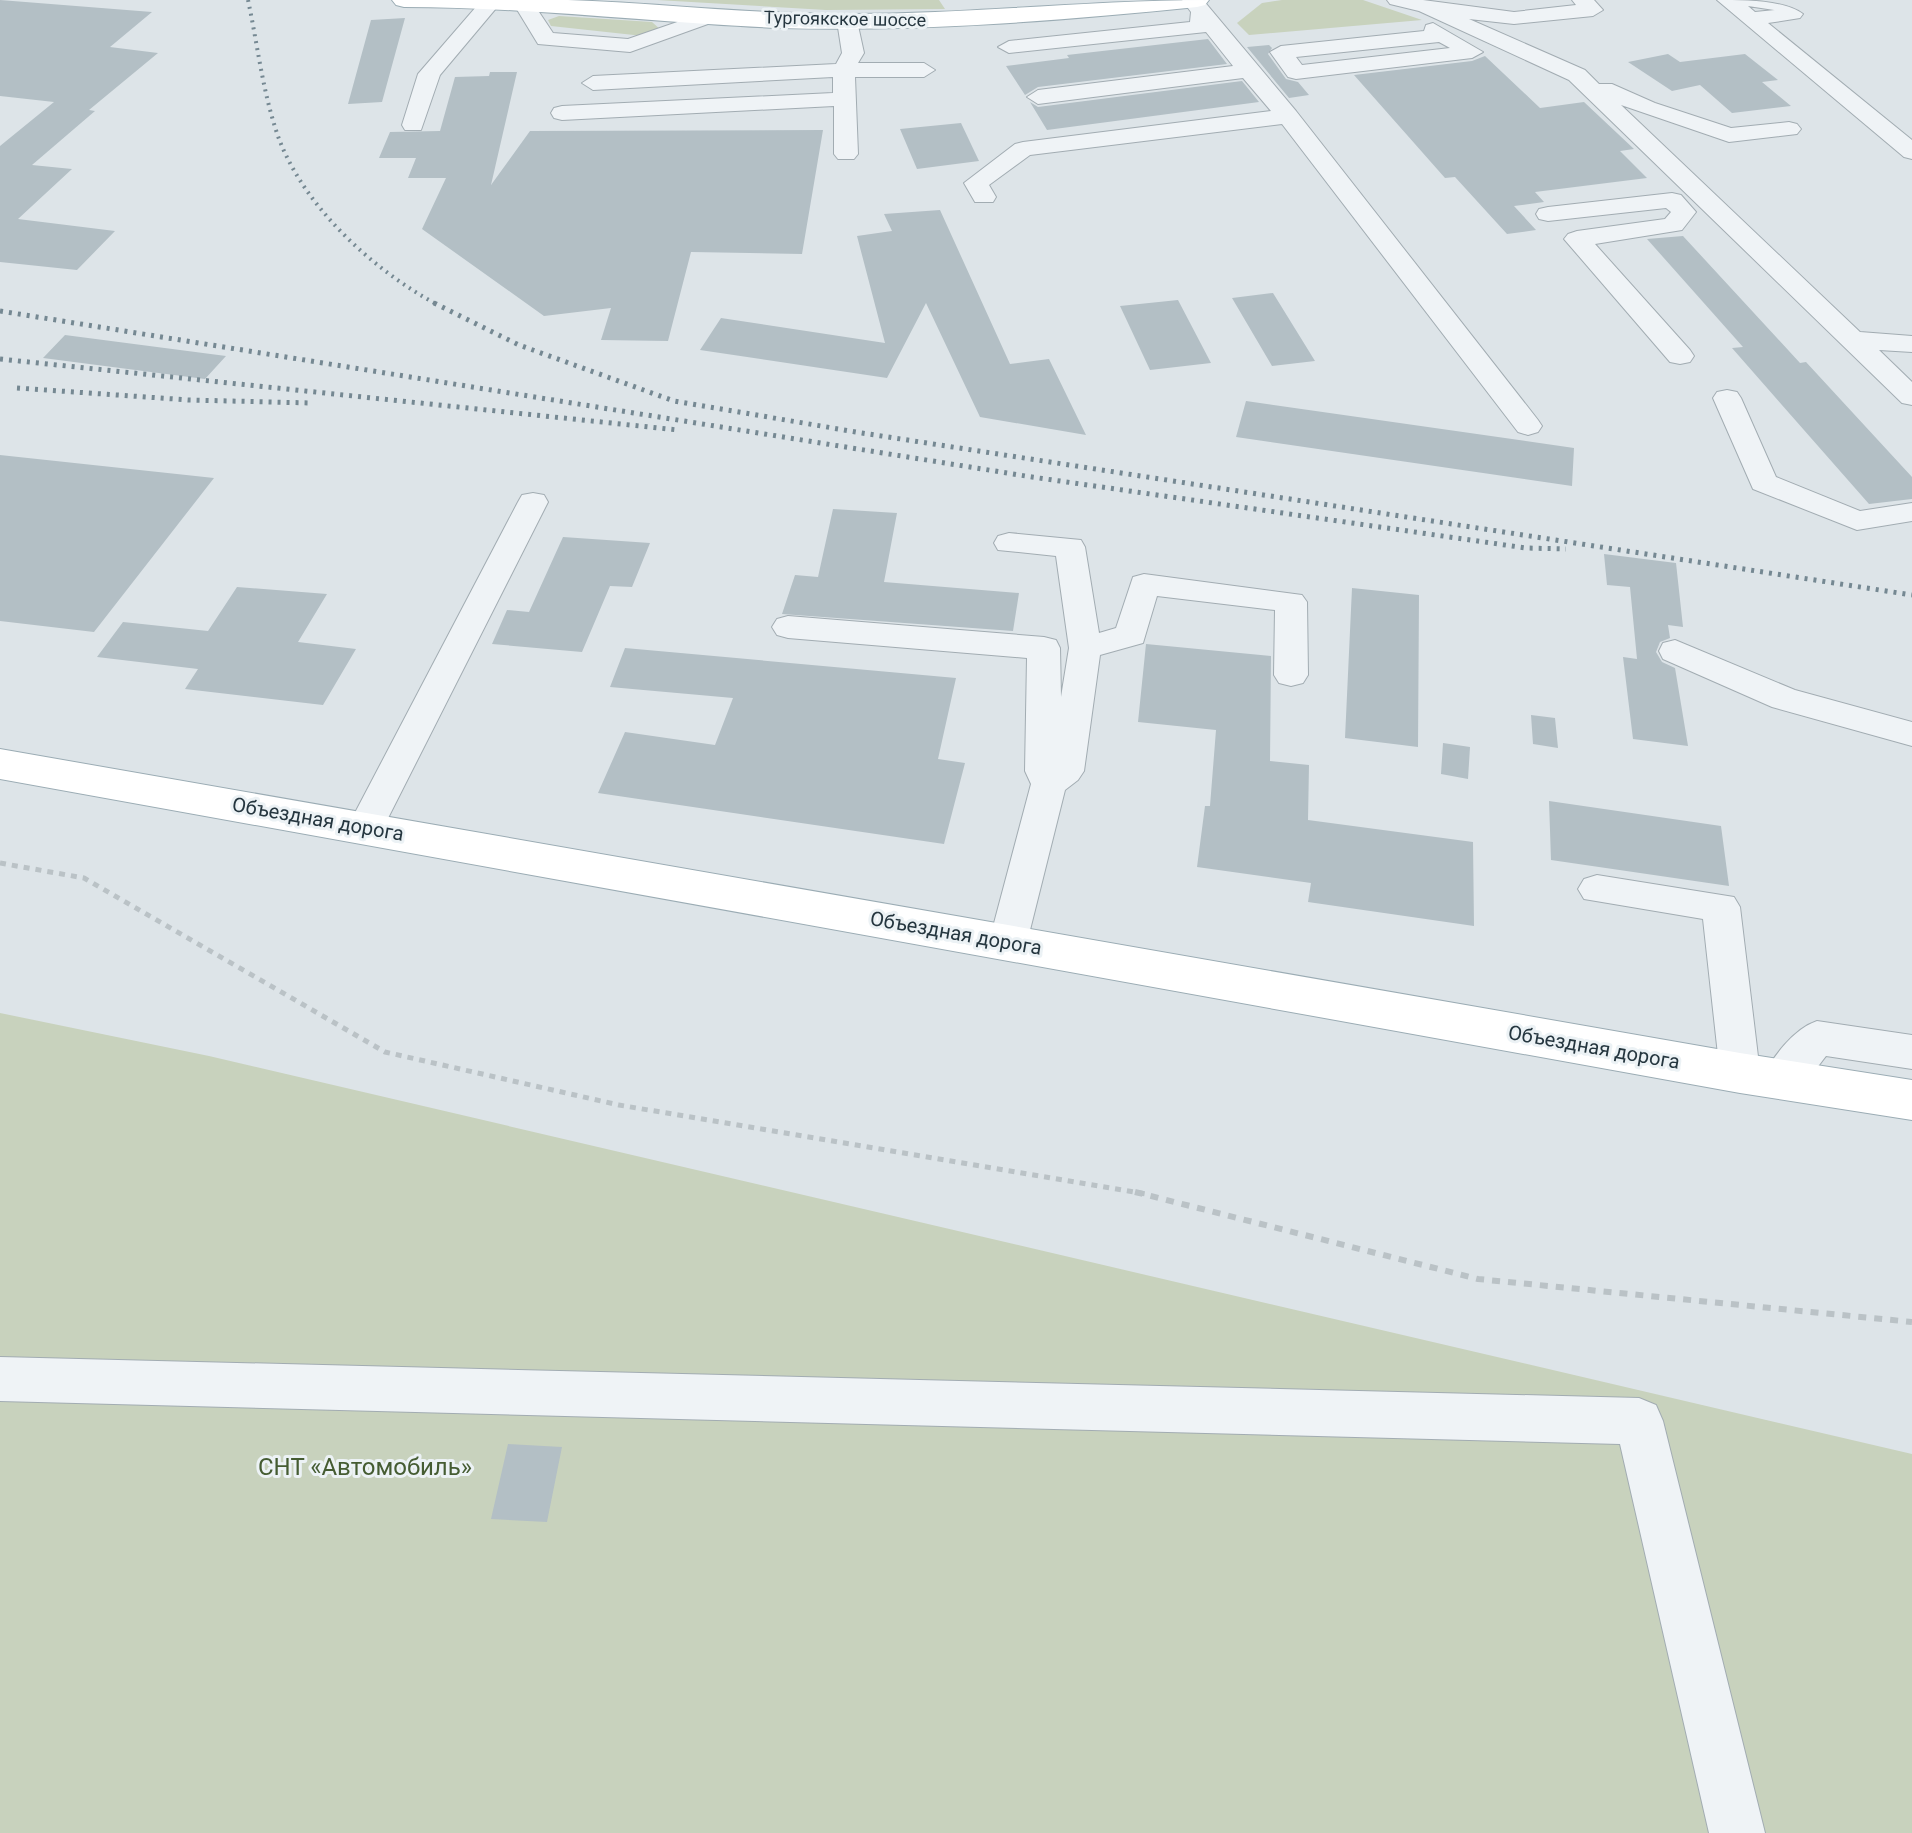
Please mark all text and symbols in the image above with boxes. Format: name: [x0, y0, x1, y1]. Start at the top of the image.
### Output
street label: Тургоякское шоссе: [764, 7, 926, 30]
street label: Объездная дорога: [230, 792, 406, 846]
street label: Объездная дорога: [868, 906, 1044, 960]
street label: Объездная дорога: [1506, 1020, 1682, 1074]
park label: СНТ «Автомобиль»: [258, 1453, 472, 1481]

